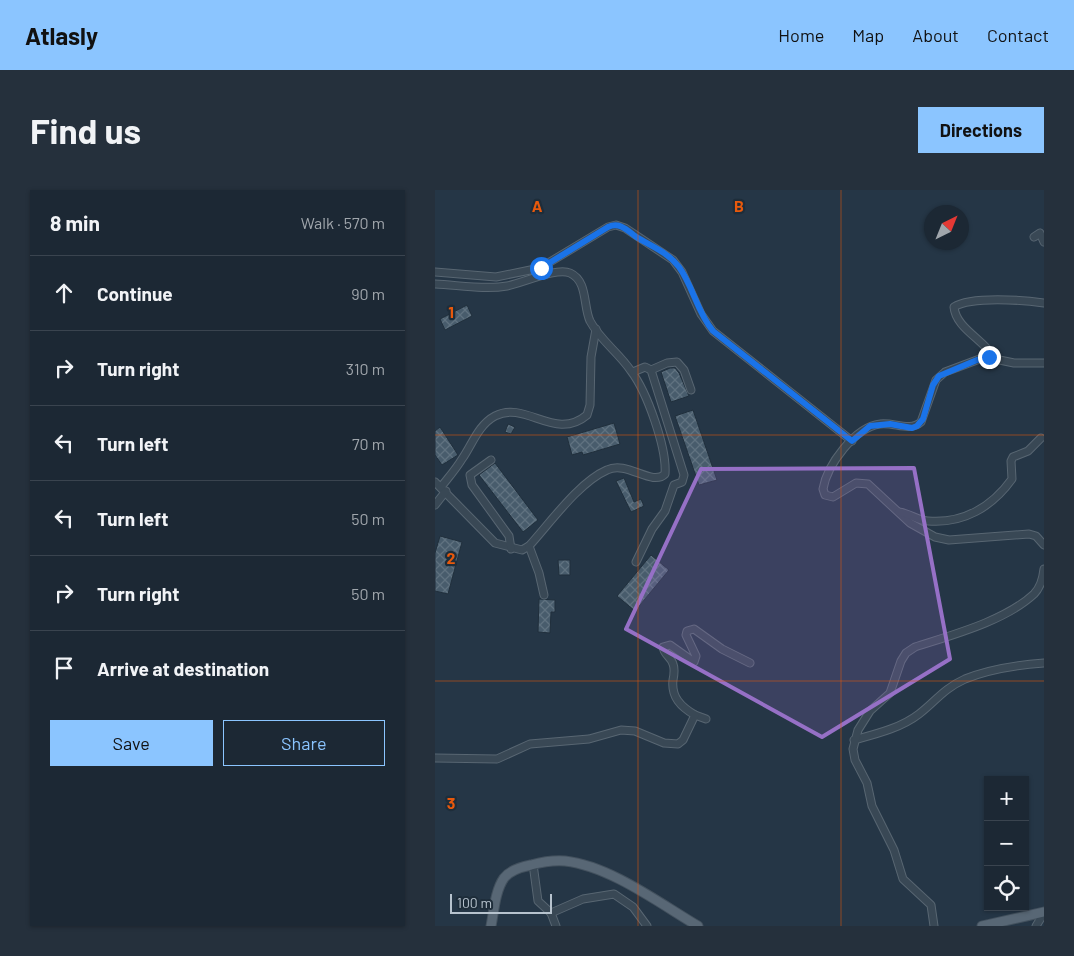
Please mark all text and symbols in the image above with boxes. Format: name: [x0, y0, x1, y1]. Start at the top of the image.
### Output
text: Atlasly: [25, 21, 98, 50]
text: Home: [778, 24, 824, 46]
text: Map: [852, 24, 884, 46]
text: About: [912, 24, 959, 46]
text: Contact: [987, 24, 1049, 46]
button: Directions: [918, 107, 1044, 153]
text: Find us: [30, 109, 141, 151]
text: A: [532, 196, 543, 215]
text: B: [734, 196, 744, 215]
north arrow: [924, 205, 969, 250]
text: 8 min: [50, 210, 100, 235]
text: Walk · 570 m: [301, 213, 385, 232]
route start: [530, 257, 553, 280]
icon: ahead: [50, 279, 78, 307]
text: Continue: [97, 282, 173, 305]
text: 90 m: [351, 284, 385, 303]
text: 1: [448, 302, 454, 321]
route end: [978, 346, 1001, 369]
icon: right: [50, 354, 78, 382]
text: Turn right: [97, 357, 179, 380]
text: 310 m: [346, 359, 385, 378]
icon: left: [50, 429, 78, 457]
text: Turn left: [97, 432, 168, 455]
text: 70 m: [352, 434, 385, 453]
icon: left: [50, 504, 78, 532]
text: Turn left: [97, 507, 168, 530]
text: 50 m: [351, 509, 385, 528]
text: 2: [447, 548, 456, 567]
icon: right: [50, 579, 78, 607]
text: Turn right: [97, 582, 179, 605]
text: 50 m: [351, 584, 385, 603]
icon: arrive: [50, 654, 78, 682]
text: Arrive at destination: [97, 657, 269, 680]
button: Save: [50, 720, 213, 766]
button: Share: [223, 720, 385, 766]
map controls: [984, 776, 1029, 911]
button: +: [984, 776, 1029, 821]
text: 3: [447, 793, 455, 812]
button: −: [984, 821, 1029, 866]
button: locate: [984, 866, 1029, 911]
scale bar: [450, 891, 553, 914]
text: 100 m: [457, 894, 492, 911]

